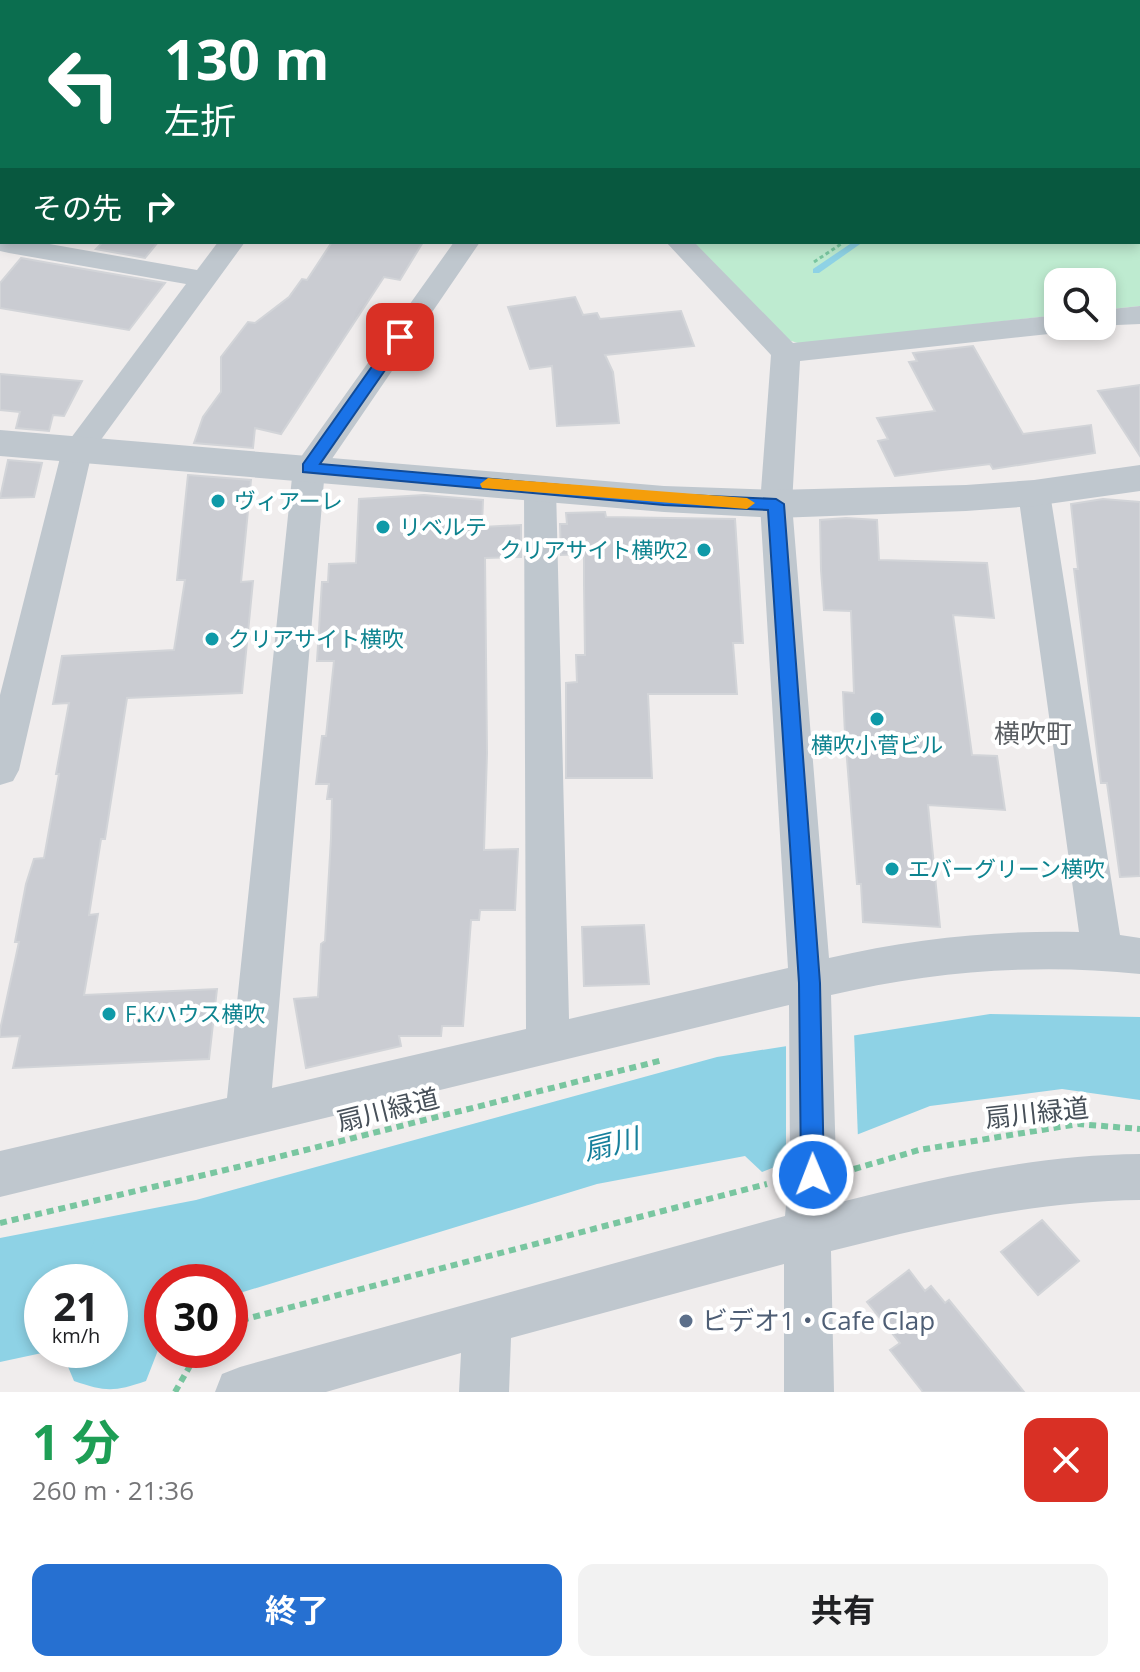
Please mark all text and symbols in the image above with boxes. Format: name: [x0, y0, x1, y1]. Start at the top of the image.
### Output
text: 130 m: [164, 20, 330, 96]
icon: left: [32, 32, 136, 136]
text: 左折: [164, 96, 236, 145]
icon: right: [138, 184, 182, 228]
text: その先: [32, 187, 122, 228]
map controls: [1044, 268, 1116, 340]
button: search: [1044, 268, 1116, 340]
pin: [366, 303, 434, 371]
icon: arrive: [378, 315, 422, 359]
place label: ヴィアーレ: [234, 485, 343, 515]
marker: ヴィアーレ: [209, 492, 227, 510]
place label: リベルテ: [399, 511, 487, 541]
marker: リベルテ: [374, 518, 392, 536]
place label: クリアサイト横吹2: [499, 534, 688, 564]
marker: クリアサイト横吹2: [695, 541, 713, 559]
place label: クリアサイト横吹: [228, 623, 404, 653]
marker: クリアサイト横吹: [203, 630, 221, 648]
marker: 横吹小菅ビル: [868, 710, 886, 728]
district label: 横吹町: [994, 715, 1072, 751]
place label: 横吹小菅ビル: [811, 729, 943, 759]
place label: エバーグリーン横吹: [908, 853, 1105, 883]
marker: エバーグリーン横吹: [883, 860, 901, 878]
place label: F.Kハウス横吹: [125, 998, 266, 1028]
marker: F.Kハウス横吹: [100, 1005, 118, 1023]
street label: 扇川緑道: [333, 1079, 443, 1139]
street label: 扇川緑道: [983, 1089, 1090, 1135]
water label: 扇川: [579, 1117, 645, 1168]
position arrow: [771, 1133, 855, 1217]
speed limit sign: 30: [144, 1264, 248, 1368]
text: 21: [53, 1278, 99, 1333]
place label: ビデオ1・Cafe Clap: [702, 1302, 935, 1338]
marker: ビデオ1・Cafe Clap: [677, 1312, 695, 1330]
text: km/h: [52, 1322, 100, 1349]
text: 1 分: [32, 1409, 120, 1474]
button: close: [1024, 1418, 1108, 1502]
text: 260 m · 21:36: [32, 1472, 194, 1508]
button: 終了: [32, 1564, 562, 1656]
button: 共有: [578, 1564, 1108, 1656]

